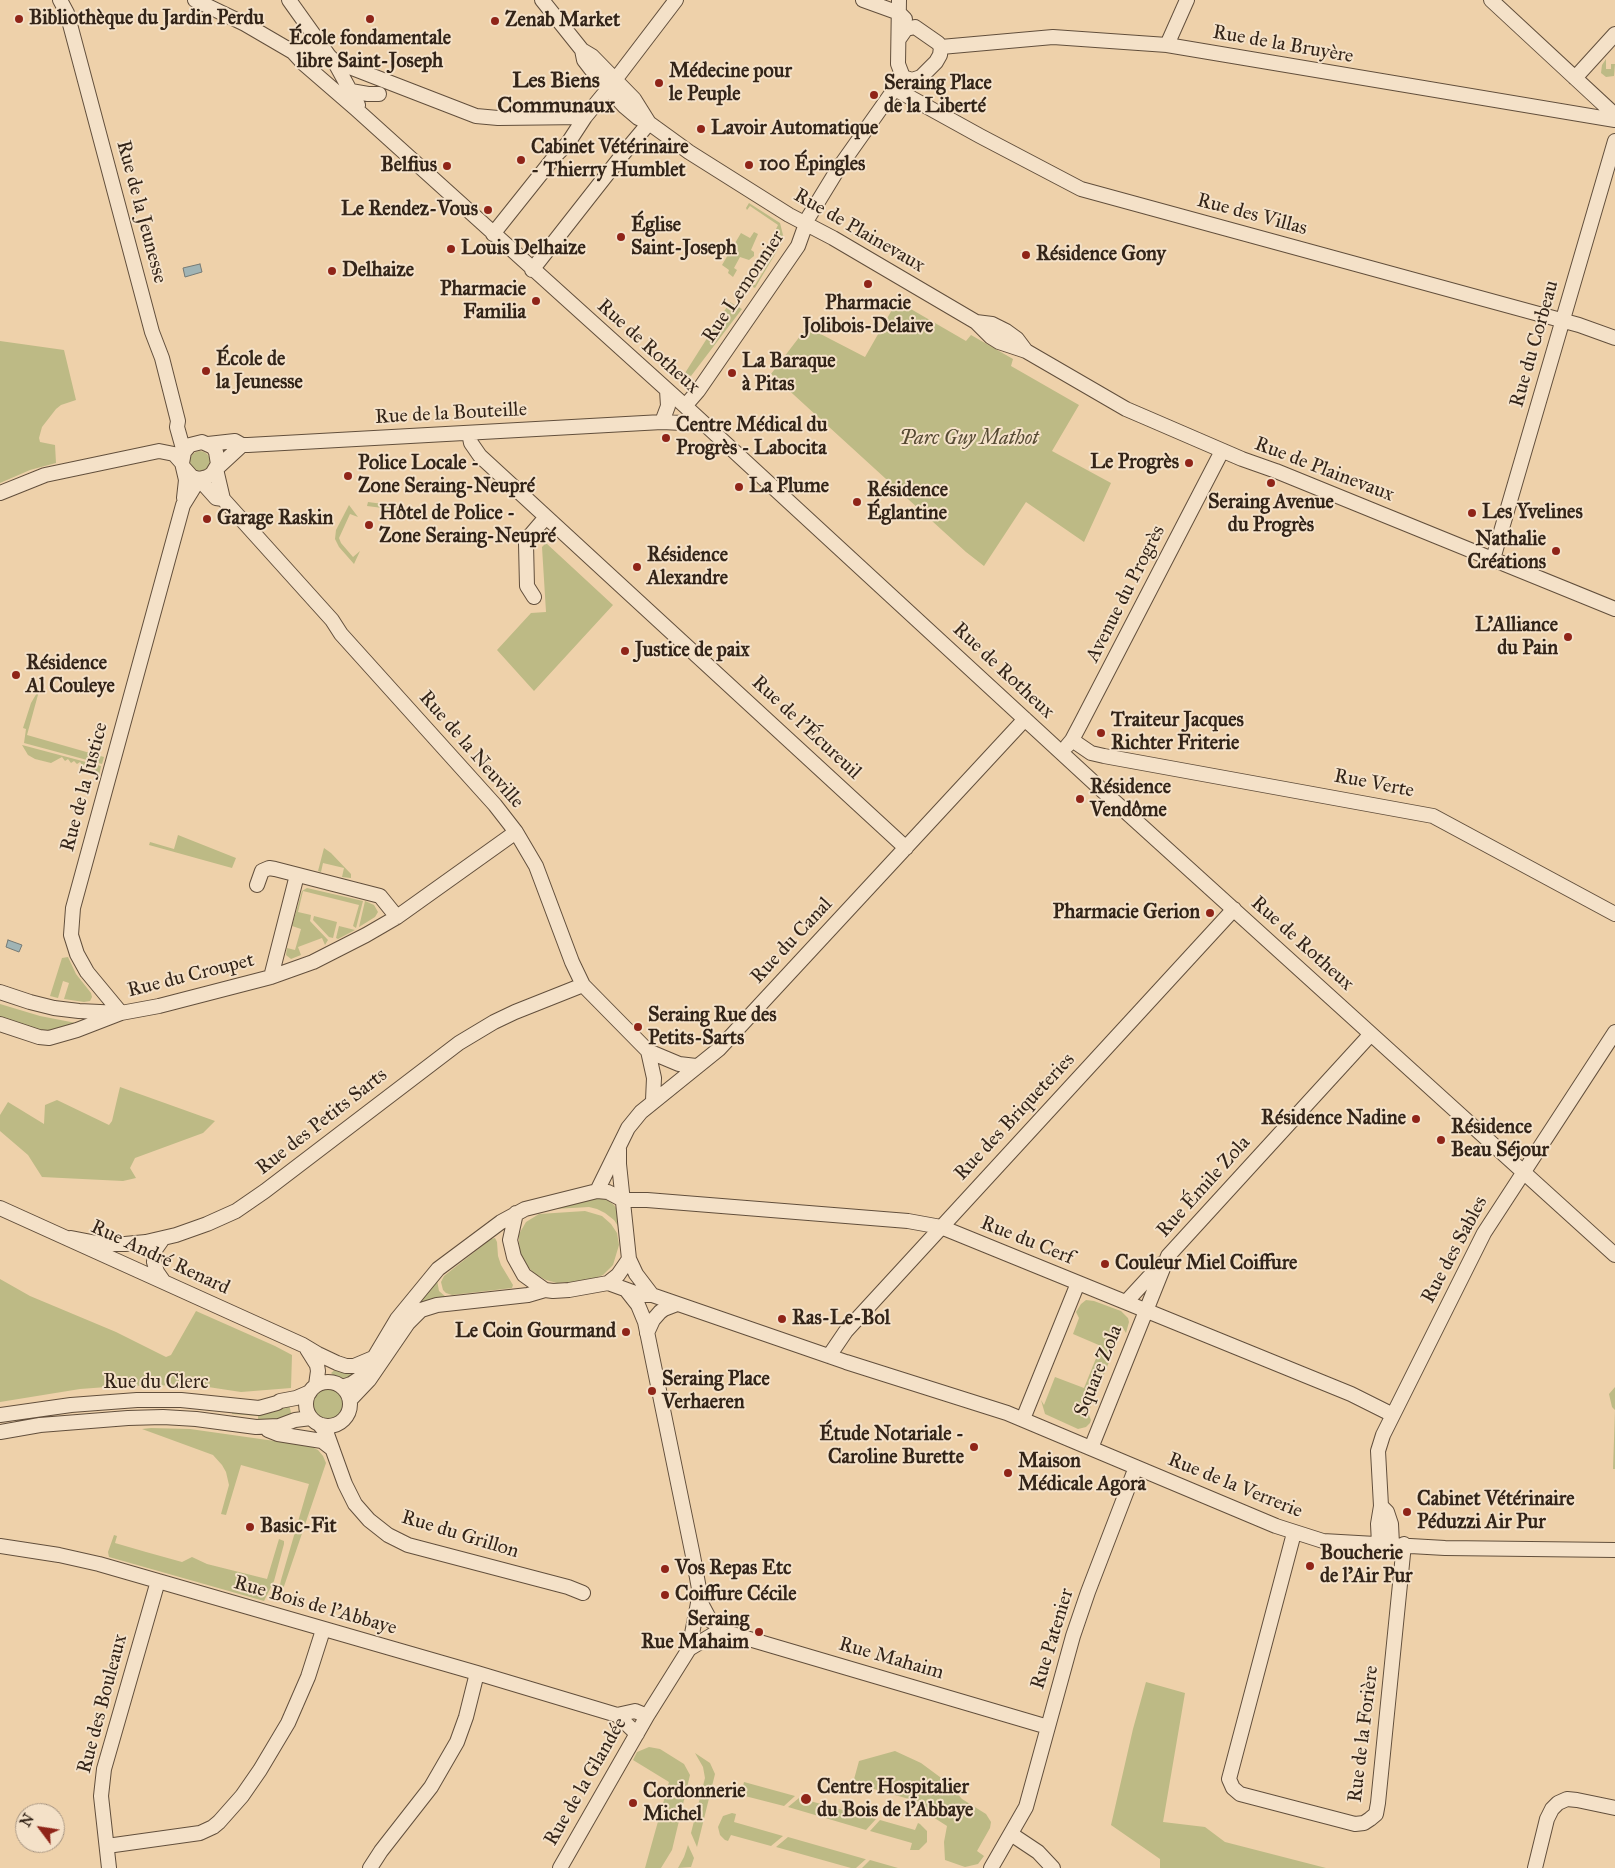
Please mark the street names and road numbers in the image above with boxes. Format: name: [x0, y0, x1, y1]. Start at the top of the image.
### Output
street label: Rue de la Bruyère: [1211, 21, 1355, 69]
street label: Rue de la Jeunesse: [110, 138, 172, 286]
street label: Rue de Plainevaux: [789, 184, 929, 278]
street label: Rue des Villas: [1194, 189, 1310, 241]
street label: Rue Lemonnier: [698, 226, 790, 348]
street label: Rue du Corbeau: [1505, 278, 1565, 410]
street label: Rue de Rotheux: [592, 295, 704, 399]
street label: Rue de la Bouteille: [374, 398, 528, 430]
street label: Rue de Plainevaux: [1251, 432, 1397, 508]
street label: Avenue du Progrès: [1081, 521, 1171, 667]
street label: Rue de Rotheux: [947, 618, 1059, 724]
street label: Rue de l'Écureuil: [746, 671, 866, 785]
street label: Rue de la Neuville: [413, 686, 529, 814]
street label: Rue de la Justice: [56, 720, 114, 854]
street label: Rue Verte: [1332, 765, 1416, 803]
street label: Rue de Rotheux: [1246, 892, 1358, 996]
street label: Rue du Canal: [746, 893, 838, 989]
street label: Rue du Croupet: [125, 949, 257, 1003]
street label: Rue des Briqueteries: [950, 1048, 1080, 1186]
street label: Rue des Petits Sarts: [252, 1063, 392, 1181]
street label: Rue Émile Zola: [1152, 1131, 1256, 1243]
street label: Rue des Sables: [1417, 1192, 1493, 1308]
street label: Rue du Cerf: [977, 1211, 1077, 1271]
street label: Rue André Renard: [87, 1215, 233, 1301]
street label: Square Zola: [1070, 1322, 1128, 1420]
street label: Rue du Clerc: [103, 1371, 209, 1395]
street label: Rue de la Verrerie: [1164, 1448, 1306, 1524]
street label: Rue du Grillon: [398, 1506, 522, 1564]
street label: Rue Bois de l'Abbaye: [231, 1571, 399, 1641]
street label: Rue Patenier: [1026, 1586, 1080, 1692]
street label: Rue des Bouleaux: [73, 1632, 133, 1776]
street label: Rue Mahaim: [836, 1633, 946, 1685]
street label: Rue de la Forière: [1344, 1664, 1384, 1804]
street label: Rue de la Glandée: [540, 1714, 632, 1850]

